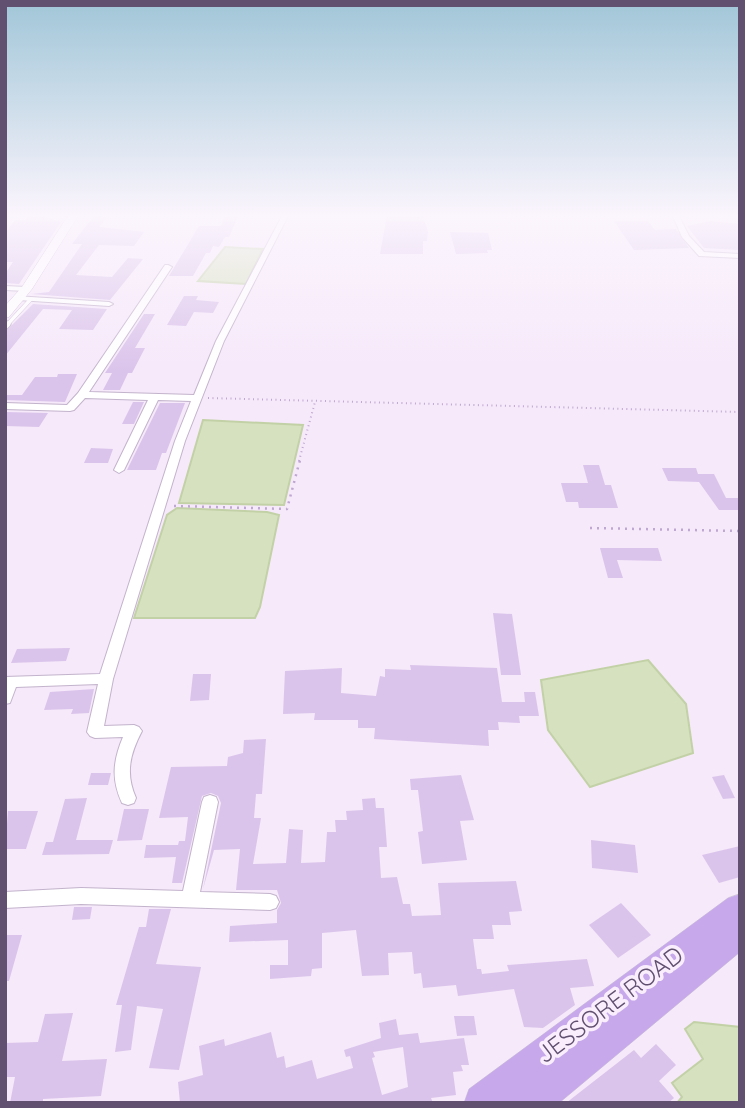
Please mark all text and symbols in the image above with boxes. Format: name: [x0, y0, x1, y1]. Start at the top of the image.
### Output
street label: JESSORE ROAD: [530, 939, 689, 1069]

